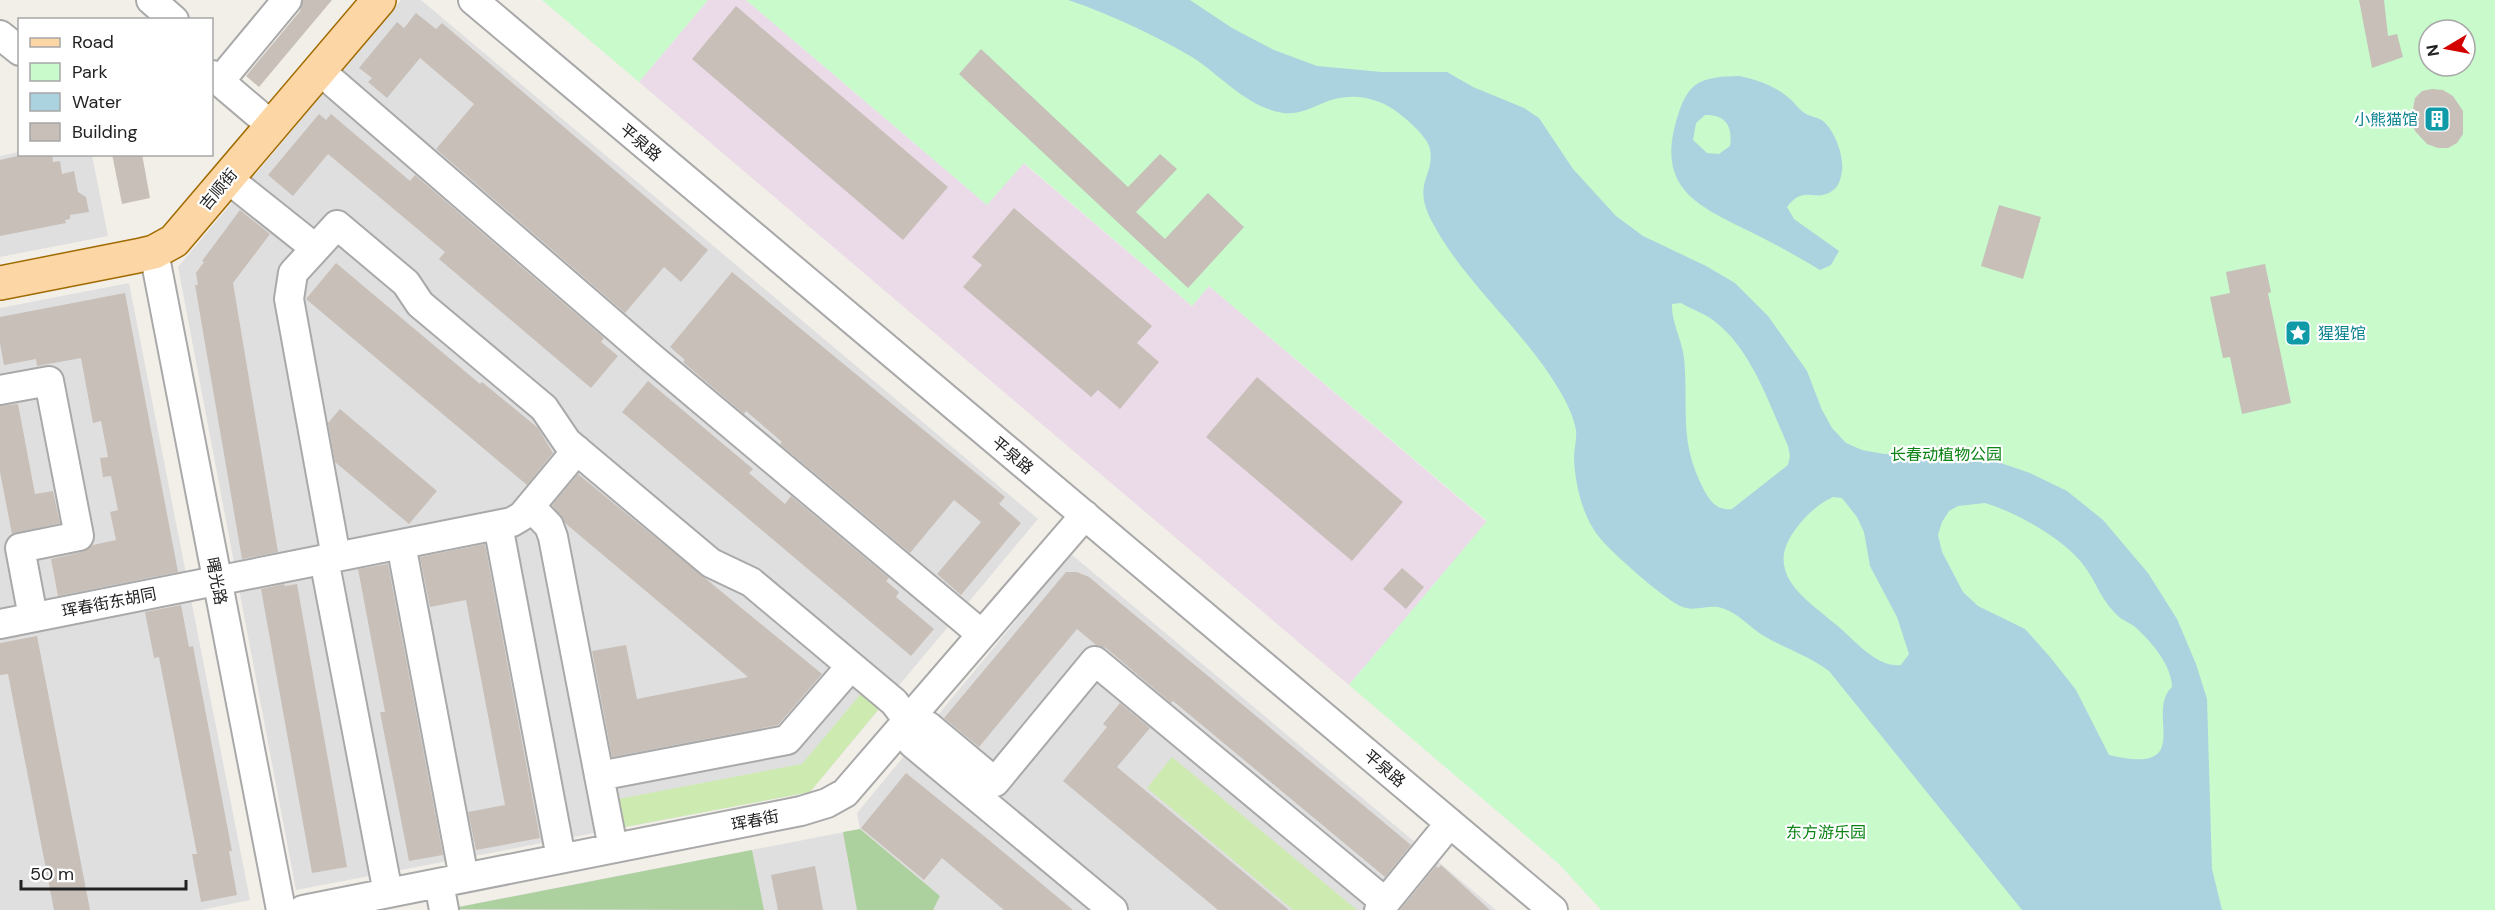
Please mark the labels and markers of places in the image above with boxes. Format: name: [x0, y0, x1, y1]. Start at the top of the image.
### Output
building icon: 小熊猫馆: [2422, 104, 2452, 134]
place label: 小熊猫馆: [2354, 109, 2418, 130]
place icon: 猩猩馆: [2283, 318, 2313, 348]
place label: 猩猩馆: [2318, 323, 2366, 344]

